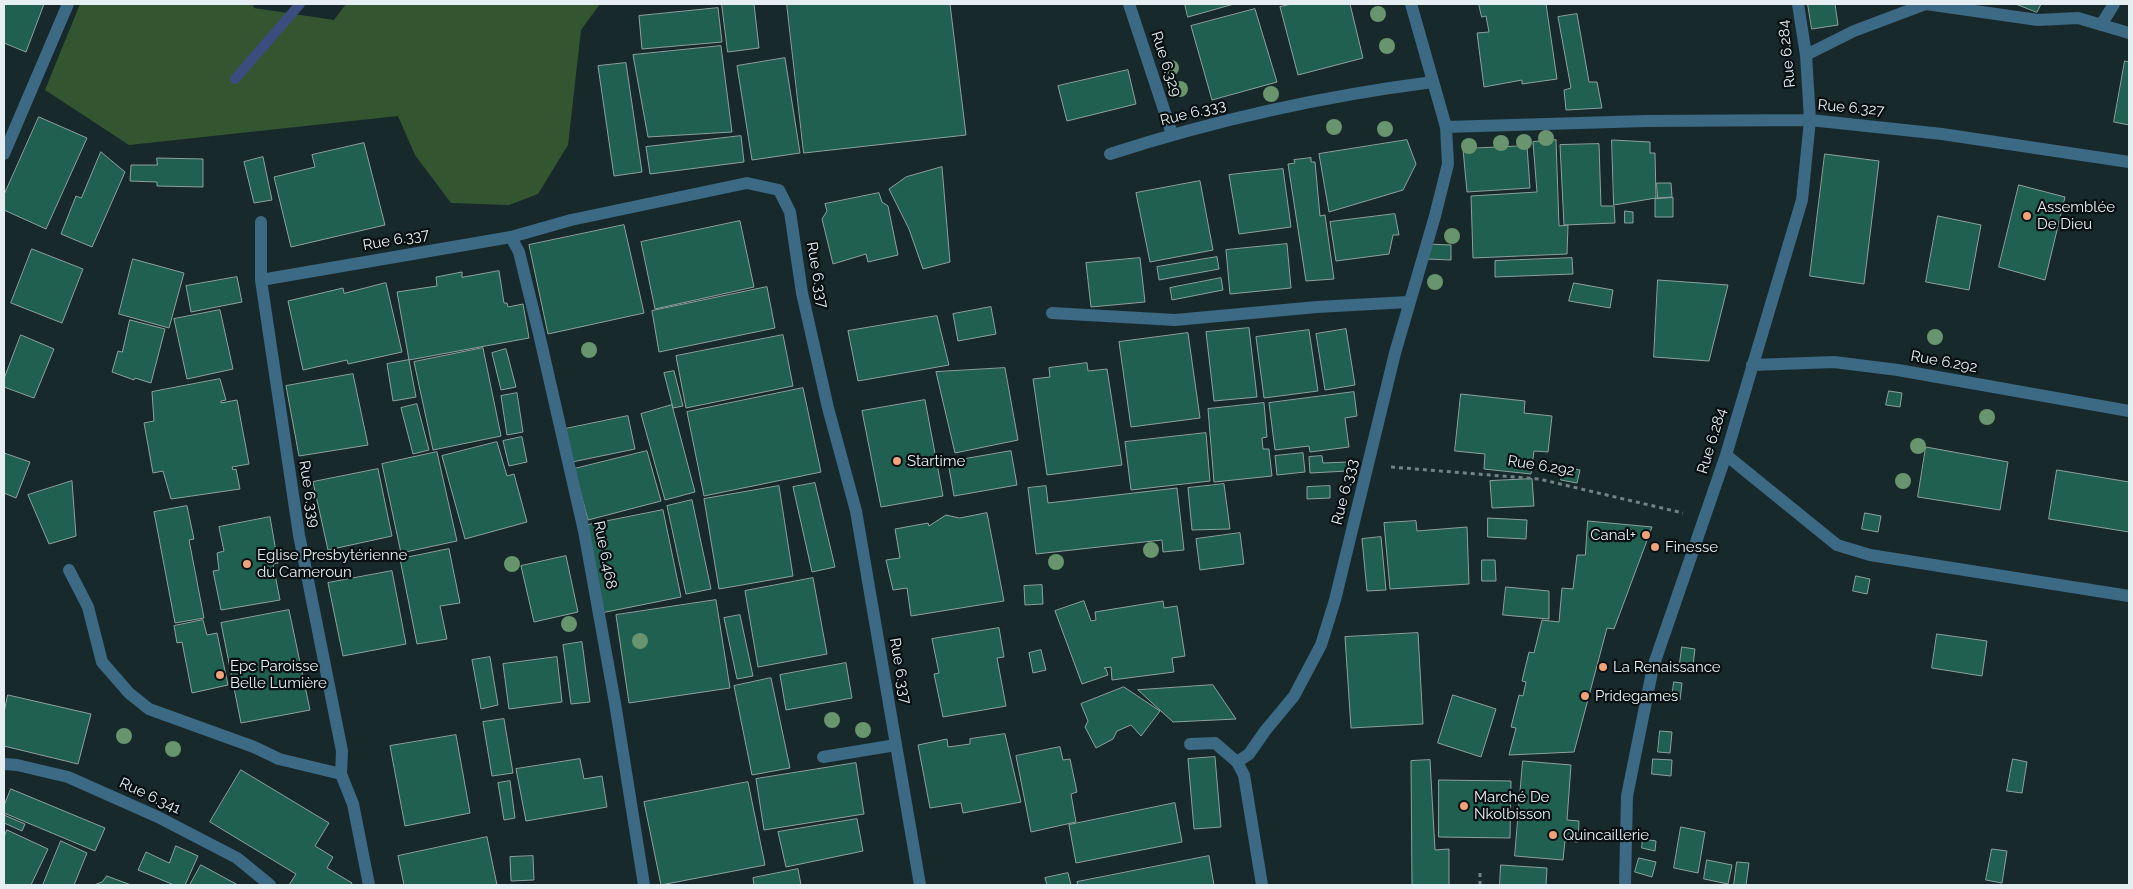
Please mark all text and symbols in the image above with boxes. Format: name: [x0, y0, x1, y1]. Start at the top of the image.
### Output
street label: Rue 6.284: [1774, 19, 1800, 89]
street label: Rue 6.329: [1147, 29, 1185, 99]
street label: Rue 6.333: [1158, 96, 1228, 130]
street label: Rue 6.327: [1817, 96, 1885, 120]
place label: Assemblée De Dieu: [2037, 198, 2115, 233]
marker: Assemblée De Dieu: [2021, 210, 2033, 222]
street label: Rue 6.337: [361, 225, 431, 255]
street label: Rue 6.337: [802, 240, 832, 310]
street label: Rue 6.292: [1909, 347, 1979, 377]
street label: Rue 6.284: [1693, 406, 1731, 476]
place label: Startime: [907, 452, 965, 470]
street label: Rue 6.292: [1506, 452, 1576, 480]
marker: Startime: [891, 455, 903, 467]
street label: Rue 6.333: [1328, 457, 1362, 527]
street label: Rue 6.339: [295, 459, 323, 529]
street label: Rue 6.468: [590, 519, 620, 591]
place label: Canal+: [1590, 526, 1636, 544]
marker: Canal+: [1640, 529, 1652, 541]
place label: Finesse: [1665, 538, 1718, 556]
marker: Finesse: [1649, 541, 1661, 553]
place label: Eglise Presbytérienne du Cameroun: [257, 546, 407, 581]
marker: Eglise Presbytérienne du Cameroun: [241, 558, 253, 570]
street label: Rue 6.337: [885, 636, 915, 706]
place label: Epc Paroisse Belle Lumière: [230, 657, 327, 692]
place label: La Renaissance: [1613, 658, 1721, 676]
marker: La Renaissance: [1597, 661, 1609, 673]
marker: Epc Paroisse Belle Lumière: [214, 669, 226, 681]
place label: Pridegames: [1595, 687, 1678, 705]
marker: Pridegames: [1579, 690, 1591, 702]
street label: Rue 6.341: [116, 774, 184, 818]
place label: Marché De Nkolbisson: [1474, 788, 1551, 823]
marker: Marché De Nkolbisson: [1458, 800, 1470, 812]
place label: Quincaillerie: [1563, 826, 1649, 844]
marker: Quincaillerie: [1547, 829, 1559, 841]

